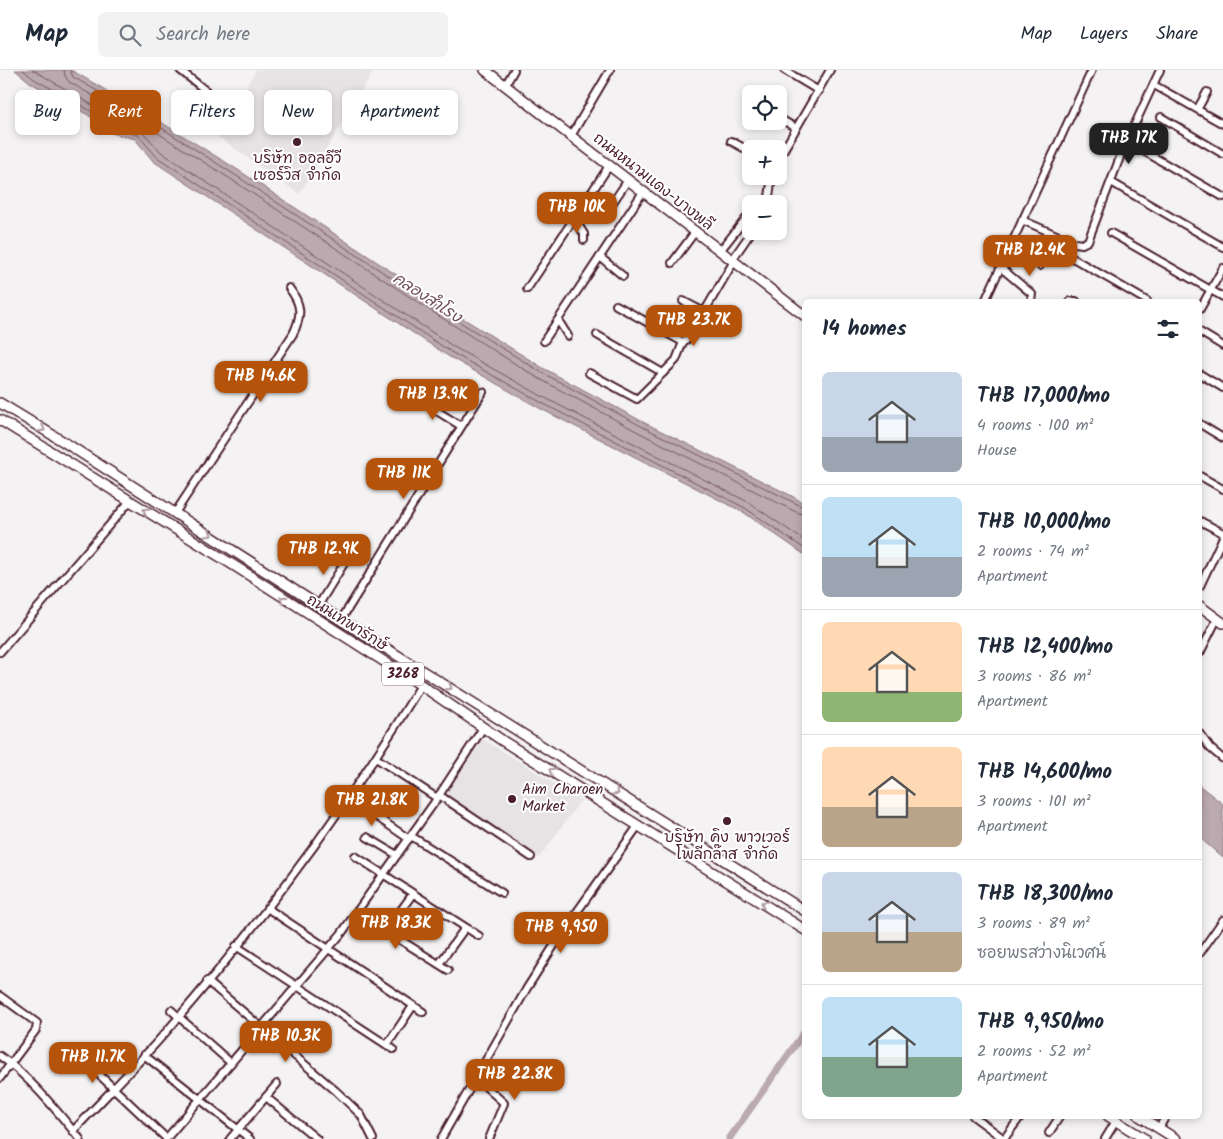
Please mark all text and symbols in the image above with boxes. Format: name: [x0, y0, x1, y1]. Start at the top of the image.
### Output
search box: [98, 12, 448, 57]
text: Map: [25, 15, 68, 54]
text: Search here: [156, 20, 250, 50]
text: Map: [1021, 20, 1052, 49]
text: Layers: [1080, 20, 1128, 49]
text: Share: [1156, 20, 1198, 49]
icon: search: [116, 21, 144, 49]
map controls: [742, 85, 787, 240]
button: locate: [742, 85, 787, 130]
chip: Buy: [15, 90, 80, 135]
chip: Rent: [90, 90, 161, 135]
chip: Filters: [171, 90, 254, 135]
chip: New: [264, 90, 332, 135]
chip: Apartment: [342, 90, 458, 135]
pin: THB 17K: [1083, 122, 1175, 165]
text: THB 17K: [1100, 126, 1158, 151]
street label: ถนนหนามแดง-บางพลี: [588, 127, 719, 237]
marker: บริษัท ออลอีวี เซอร์วิส จำกัด: [291, 136, 303, 148]
button: +: [742, 140, 787, 185]
place label: บริษัท ออลอีวี เซอร์วิส จำกัด: [253, 147, 342, 188]
pin: THB 10K: [531, 191, 623, 234]
text: THB 10K: [548, 195, 606, 220]
button: −: [742, 195, 787, 240]
pin: THB 12.4K: [973, 234, 1087, 277]
text: THB 12.4K: [994, 238, 1066, 263]
water label: คลองสำโรง: [388, 266, 468, 331]
pin: THB 23.7K: [637, 304, 751, 347]
text: THB 23.7K: [657, 308, 731, 333]
text: 14 homes: [822, 313, 907, 346]
icon: filters: [1154, 315, 1182, 343]
pin: THB 14.6K: [204, 360, 318, 403]
text: THB 14.6K: [226, 364, 296, 389]
pin: THB 13.9K: [376, 378, 490, 421]
text: THB 17,000/mo: [977, 380, 1110, 413]
text: THB 13.9K: [398, 382, 468, 407]
icon: home: [862, 392, 922, 452]
text: 4 rooms · 100 m²: [977, 413, 1093, 438]
one-way arrow: [36, 422, 45, 432]
text: House: [977, 438, 1017, 463]
pin: THB 11K: [358, 458, 450, 500]
text: THB 11K: [377, 461, 431, 486]
text: THB 10,000/mo: [977, 506, 1111, 539]
one-way arrow: [142, 508, 151, 517]
icon: home: [862, 517, 922, 577]
one-way arrow: [203, 528, 212, 538]
pin: THB 12.9K: [267, 534, 381, 576]
text: THB 12.9K: [289, 537, 359, 562]
text: 2 rooms · 74 m²: [977, 539, 1089, 564]
text: Apartment: [977, 564, 1048, 589]
street label: ถนนเทพารักษ์: [301, 588, 393, 658]
one-way arrow: [279, 595, 288, 605]
text: THB 12,400/mo: [977, 631, 1113, 664]
icon: home: [862, 642, 922, 702]
road number: 3268: [382, 662, 424, 686]
text: 3 rooms · 86 m²: [977, 664, 1091, 689]
one-way arrow: [444, 681, 453, 691]
text: Apartment: [977, 689, 1048, 714]
text: THB 14,600/mo: [977, 756, 1112, 789]
icon: home: [862, 767, 922, 827]
one-way arrow: [548, 768, 557, 778]
place label: Aim Charoen Market: [522, 778, 603, 819]
pin: THB 21.8K: [315, 784, 429, 827]
one-way arrow: [611, 786, 620, 796]
text: THB 21.8K: [336, 788, 408, 813]
text: 3 rooms · 101 m²: [977, 789, 1091, 814]
marker: Aim Charoen Market: [506, 793, 518, 805]
text: Apartment: [977, 814, 1048, 839]
marker: บริษัท คิง พาวเวอร์ โพลีกล๊าส จำกัด: [721, 815, 733, 827]
place label: บริษัท คิง พาวเวอร์ โพลีกล๊าส จำกัด: [664, 826, 790, 867]
text: THB 18,300/mo: [977, 878, 1113, 911]
icon: home: [862, 892, 922, 952]
one-way arrow: [760, 901, 769, 910]
pin: THB 18.3K: [339, 908, 453, 950]
text: THB 18.3K: [360, 911, 432, 936]
text: 3 rooms · 89 m²: [977, 911, 1090, 936]
pin: THB 9,950: [504, 912, 618, 954]
text: THB 9,950: [525, 915, 597, 940]
text: ซอยพรสว่างนิเวศน์: [977, 941, 1106, 966]
text: THB 9,950/mo: [977, 1006, 1104, 1039]
icon: home: [862, 1017, 922, 1077]
pin: THB 10.3K: [229, 1020, 343, 1063]
text: THB 10.3K: [251, 1024, 321, 1049]
text: 2 rooms · 52 m²: [977, 1039, 1091, 1064]
pin: THB 11.7K: [36, 1042, 150, 1084]
text: THB 11.7K: [60, 1045, 126, 1070]
pin: THB 22.8K: [458, 1058, 572, 1101]
text: THB 22.8K: [477, 1062, 553, 1087]
text: Apartment: [977, 1064, 1048, 1089]

